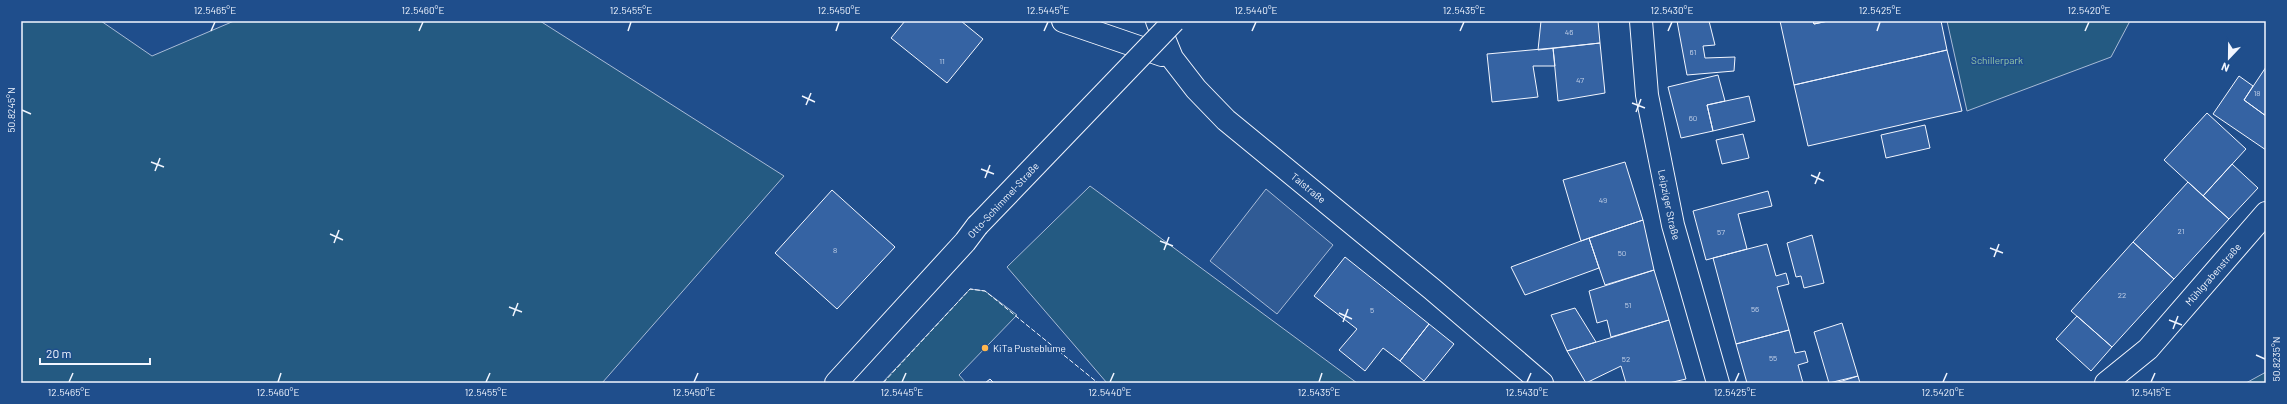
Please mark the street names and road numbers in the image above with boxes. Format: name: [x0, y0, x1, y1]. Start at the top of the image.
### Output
street label: Otto-Schimmel-Straße: [965, 160, 1041, 240]
street label: Leipziger Straße: [1656, 168, 1683, 241]
street label: Talstraße: [1289, 170, 1328, 205]
street label: Mühlgrabenstraße: [2183, 241, 2243, 308]

